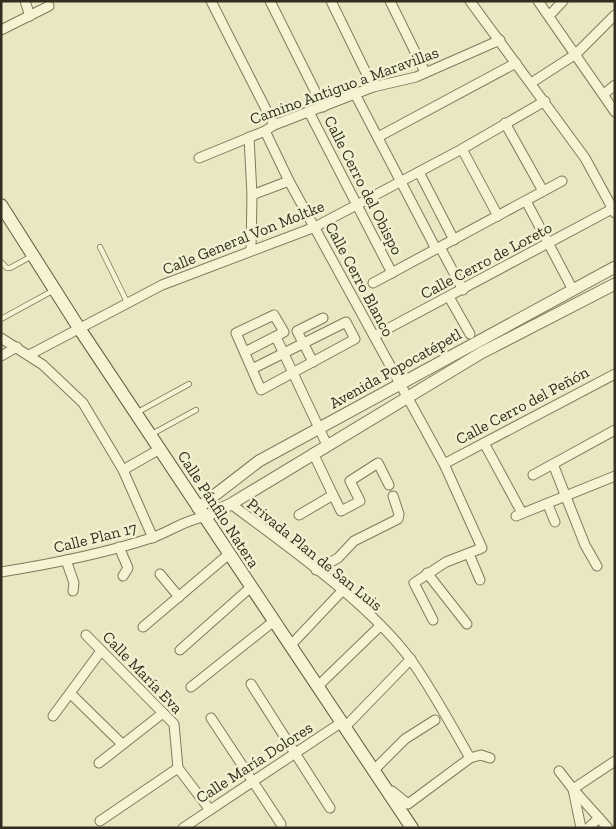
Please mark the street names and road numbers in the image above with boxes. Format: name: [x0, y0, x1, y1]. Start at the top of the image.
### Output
street label: Camino Antiguo a Maravillas: [247, 42, 441, 129]
street label: Calle Cerro del Obispo: [320, 112, 407, 258]
street label: Calle General Von Moltke: [160, 196, 327, 279]
street label: Calle Cerro de Loreto: [417, 218, 555, 303]
street label: Calle Cerro Blanco: [321, 219, 398, 340]
street label: Avenida Popocatépetl: [326, 324, 465, 413]
street label: Calle Cerro del Peñón: [452, 362, 593, 449]
street label: Calle Pánfilo Natera: [174, 447, 264, 572]
street label: Privada Plan de San Luis: [243, 494, 386, 615]
street label: Calle Plan 17: [52, 518, 139, 557]
street label: Calle María Eva: [99, 627, 187, 718]
street label: Calle María Dolores: [192, 718, 316, 807]

